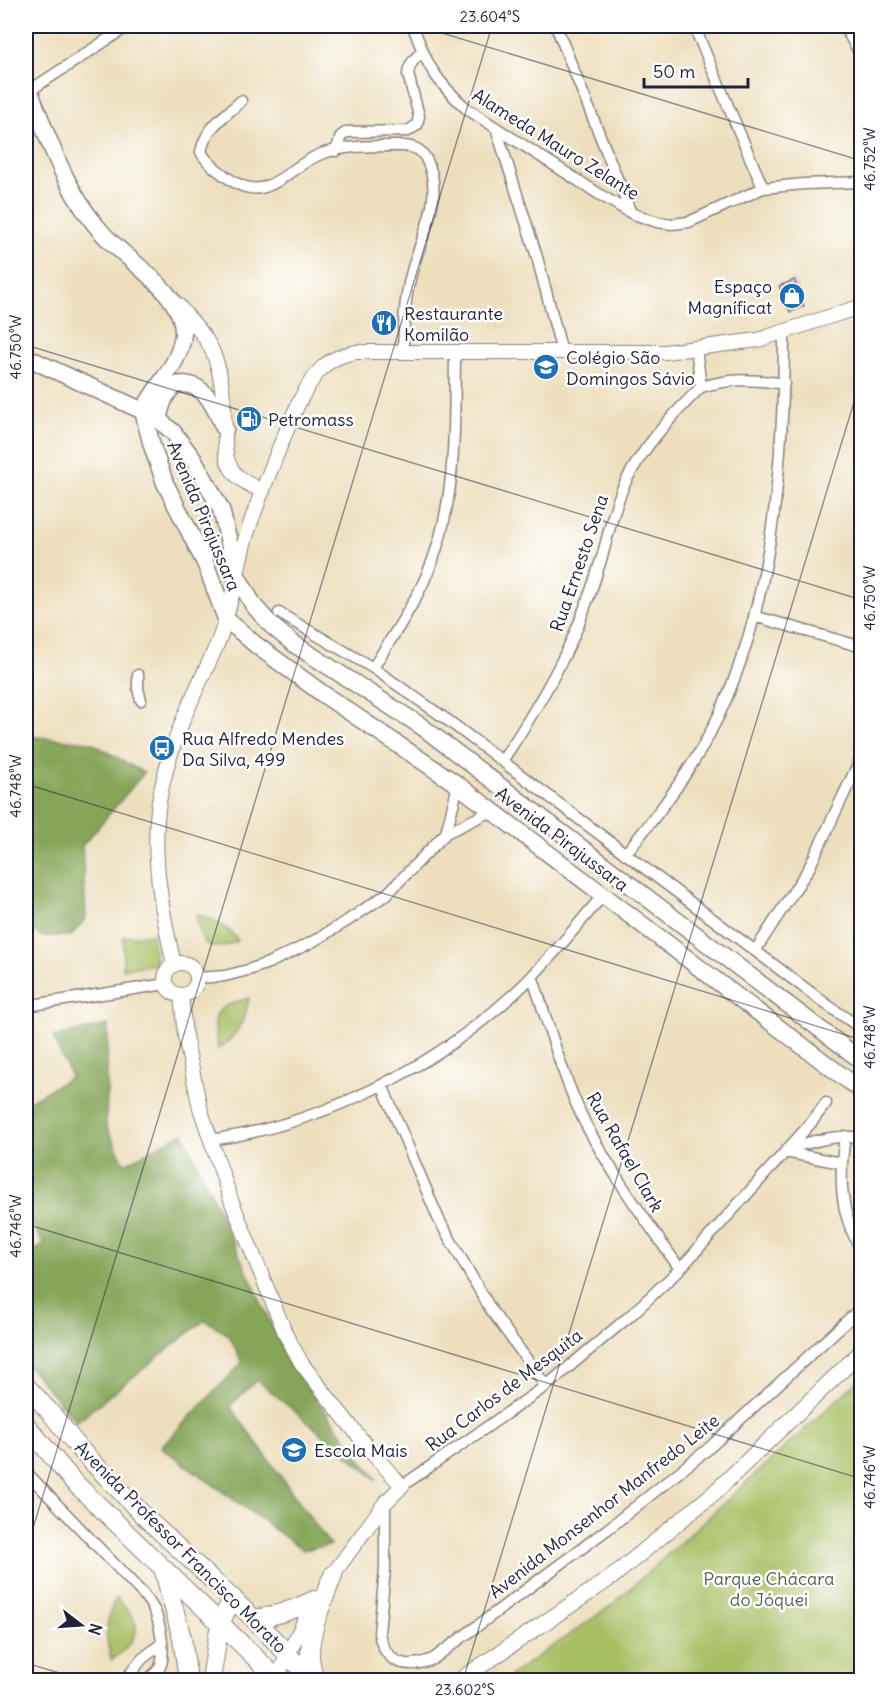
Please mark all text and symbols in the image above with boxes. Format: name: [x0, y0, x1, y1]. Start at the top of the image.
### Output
text: 23.604°S: [460, 7, 520, 26]
scale bar: [644, 51, 748, 89]
text: 50 m: [653, 60, 695, 83]
street label: Alameda Mauro Zelante: [468, 83, 644, 205]
text: 46.752°W: [860, 127, 879, 191]
place label: Espaço Magníficat: [688, 275, 772, 319]
shop icon: Espaço Magníficat: [777, 281, 807, 311]
place label: Restaurante Komilão: [404, 302, 503, 346]
restaurant icon: Restaurante Komilão: [369, 308, 399, 338]
text: 46.750°W: [6, 314, 25, 379]
place label: Colégio São Domingos Sávio: [566, 346, 695, 390]
school or university icon: Colégio São Domingos Sávio: [531, 352, 561, 382]
fuel station icon: Petromass: [234, 404, 264, 434]
place label: Petromass: [268, 408, 354, 431]
street label: Avenida Pirajussara: [162, 438, 246, 594]
street label: Rua Ernesto Sena: [545, 491, 613, 635]
text: 46.750°W: [860, 565, 879, 630]
place label: Rua Alfredo Mendes Da Silva, 499: [182, 727, 344, 771]
bus stop icon: Rua Alfredo Mendes Da Silva, 499: [147, 733, 177, 763]
text: 46.748°W: [6, 754, 25, 818]
street label: Avenida Pirajussara: [491, 782, 633, 896]
text: 46.748°W: [860, 1005, 879, 1069]
street label: Rua Rafael Clark: [581, 1088, 669, 1216]
text: 46.746°W: [6, 1194, 25, 1258]
street label: Rua Carlos de Mesquita: [421, 1324, 587, 1456]
street label: Avenida Monsenhor Manfredo Leite: [484, 1409, 724, 1603]
school or university icon: Escola Mais: [279, 1435, 309, 1465]
street label: Avenida Professor Francisco Morato: [70, 1436, 292, 1658]
place label: Escola Mais: [314, 1439, 407, 1462]
text: 46.746°W: [860, 1445, 879, 1509]
park label: Parque Chácara do Jóquei: [703, 1567, 835, 1611]
north arrow: [51, 1595, 111, 1655]
text: N: [84, 1621, 107, 1638]
text: 23.602°S: [435, 1680, 495, 1699]

